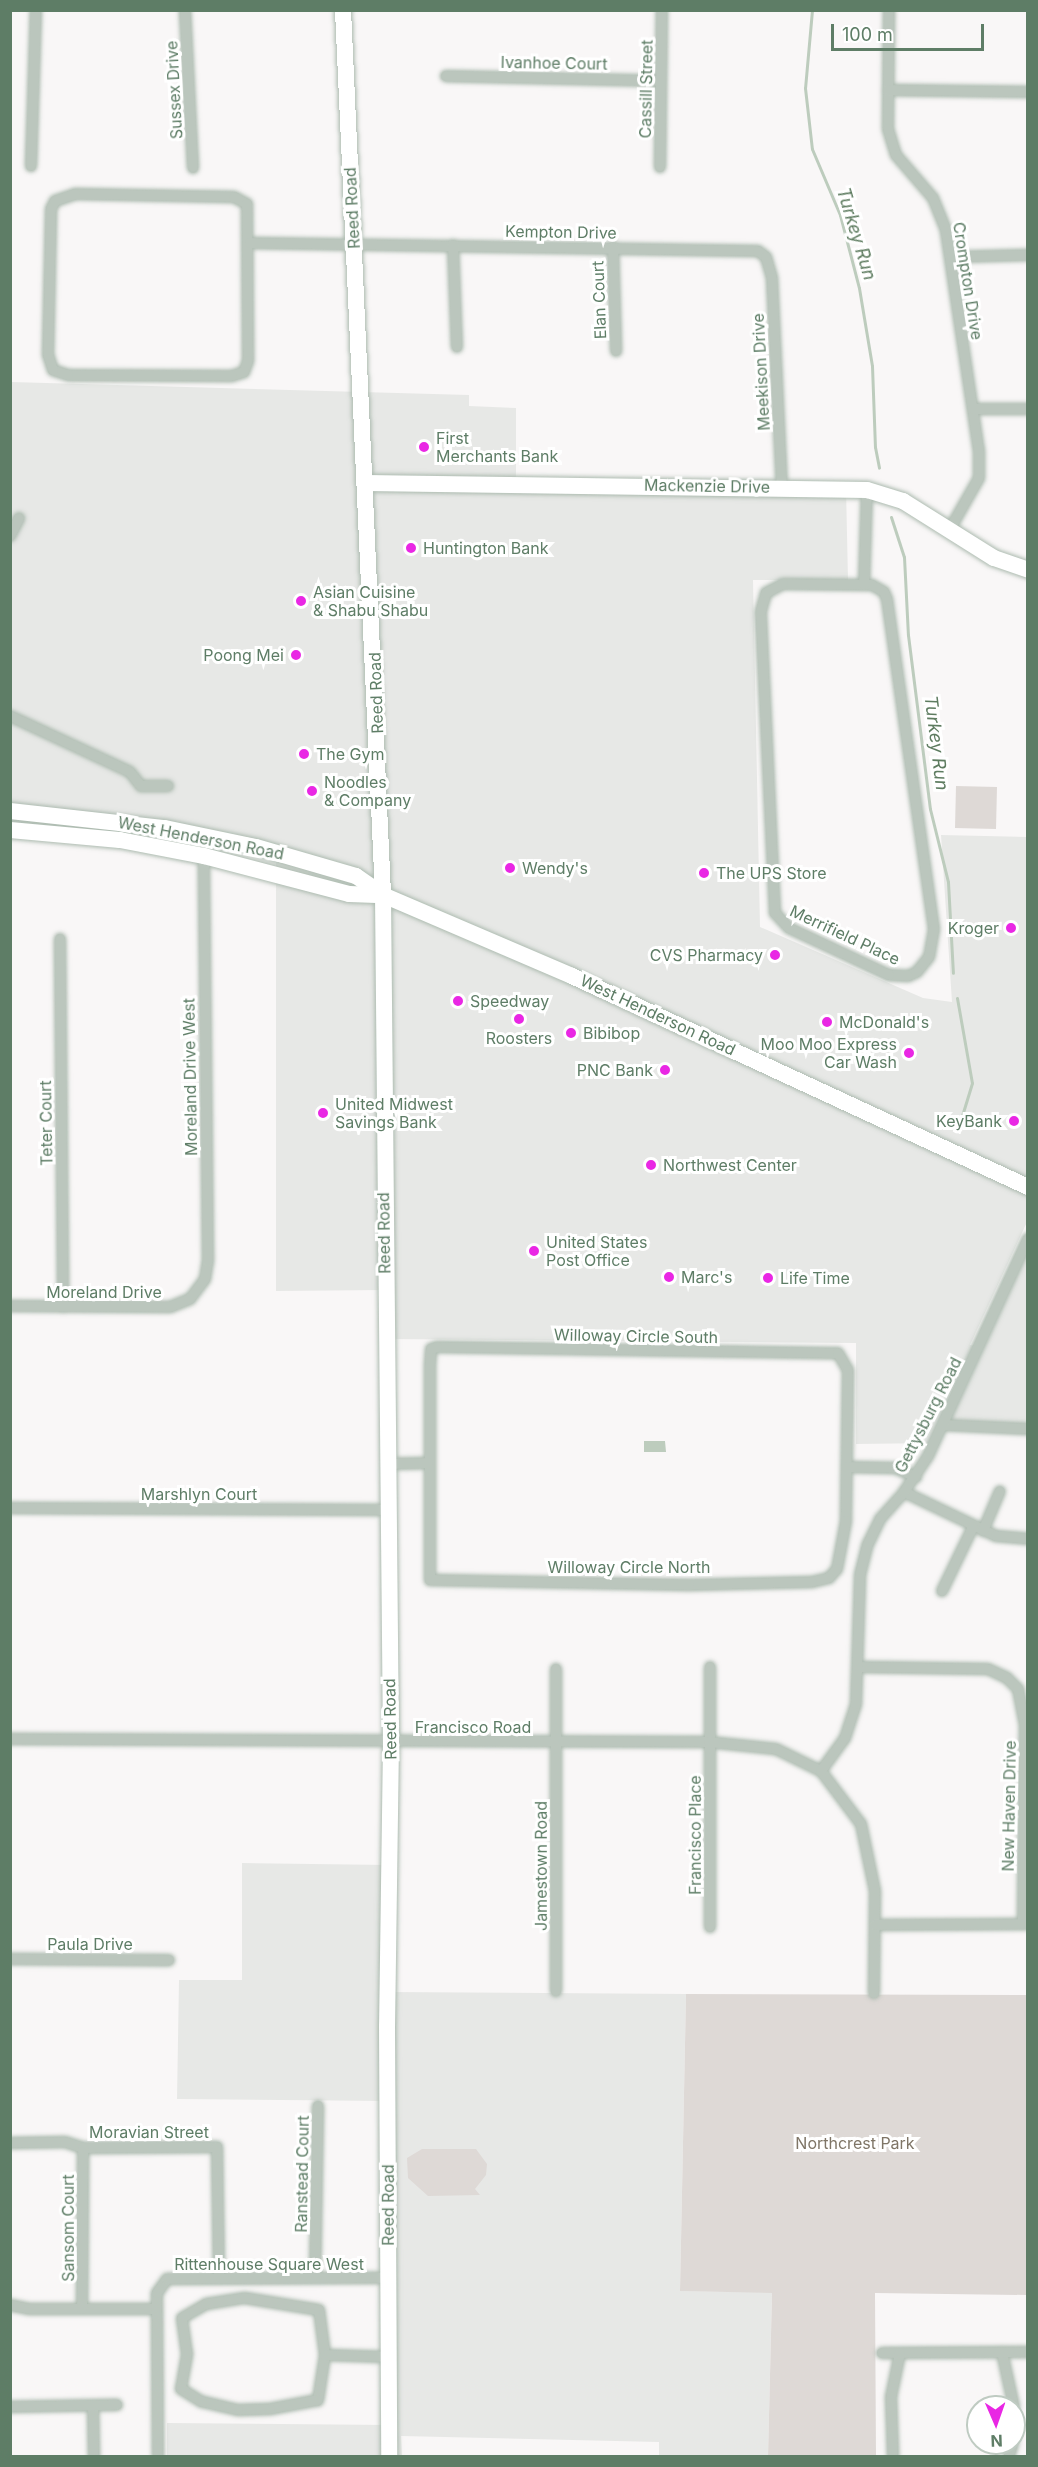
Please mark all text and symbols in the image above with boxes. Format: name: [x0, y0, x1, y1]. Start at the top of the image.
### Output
scale bar: [834, 12, 987, 50]
text: 100 m: [842, 24, 893, 45]
street label: Cassill Street: [636, 39, 656, 139]
street label: Sussex Drive: [162, 40, 186, 140]
street label: Ivanhoe Court: [500, 52, 608, 74]
street label: Reed Road: [340, 167, 364, 249]
water label: Turkey Run: [832, 185, 880, 283]
street label: Kempton Drive: [505, 221, 617, 243]
street label: Crompton Drive: [949, 221, 987, 341]
street label: Elan Court: [588, 260, 610, 340]
street label: Meekison Drive: [748, 313, 774, 431]
place label: First Merchants Bank: [436, 428, 558, 466]
marker: First Merchants Bank: [417, 440, 431, 454]
street label: Mackenzie Drive: [644, 475, 770, 497]
place label: Huntington Bank: [423, 538, 548, 558]
marker: Huntington Bank: [404, 541, 418, 555]
place label: Asian Cuisine & Shabu Shabu: [313, 582, 428, 620]
marker: Asian Cuisine & Shabu Shabu: [294, 594, 308, 608]
place label: Poong Mei: [203, 645, 284, 665]
marker: Poong Mei: [289, 648, 303, 662]
street label: Reed Road: [365, 652, 387, 734]
water label: Turkey Run: [919, 694, 953, 792]
place label: The Gym: [316, 744, 385, 764]
marker: The Gym: [297, 747, 311, 761]
place label: Noodles & Company: [324, 772, 411, 810]
marker: Noodles & Company: [305, 784, 319, 798]
street label: West Henderson Road: [116, 812, 286, 864]
place label: Wendy's: [522, 858, 588, 878]
marker: Wendy's: [503, 861, 517, 875]
place label: The UPS Store: [716, 863, 827, 883]
marker: The UPS Store: [697, 866, 711, 880]
street label: Merrifield Place: [787, 901, 903, 969]
place label: Kroger: [948, 918, 999, 938]
marker: Kroger: [1004, 921, 1018, 935]
place label: CVS Pharmacy: [650, 945, 763, 965]
marker: CVS Pharmacy: [768, 948, 782, 962]
street label: West Henderson Road: [577, 971, 739, 1059]
place label: Speedway: [470, 991, 549, 1011]
marker: Speedway: [451, 994, 465, 1008]
street label: Moreland Drive West: [179, 998, 201, 1156]
marker: Roosters: [512, 1012, 526, 1026]
place label: McDonald's: [839, 1012, 929, 1032]
marker: McDonald's: [820, 1015, 834, 1029]
place label: Bibibop: [583, 1023, 640, 1043]
marker: Bibibop: [564, 1026, 578, 1040]
place label: Roosters: [486, 1028, 552, 1048]
place label: Moo Moo Express Car Wash: [761, 1034, 897, 1072]
marker: Moo Moo Express Car Wash: [902, 1046, 916, 1060]
place label: PNC Bank: [577, 1060, 653, 1080]
marker: PNC Bank: [658, 1063, 672, 1077]
street label: Teter Court: [36, 1080, 56, 1166]
place label: United Midwest Savings Bank: [335, 1094, 453, 1132]
marker: United Midwest Savings Bank: [316, 1106, 330, 1120]
place label: KeyBank: [936, 1111, 1002, 1131]
marker: KeyBank: [1007, 1114, 1021, 1128]
place label: Northwest Center: [663, 1155, 797, 1175]
marker: Northwest Center: [644, 1158, 658, 1172]
street label: Reed Road: [374, 1192, 394, 1274]
place label: United States Post Office: [546, 1232, 647, 1270]
marker: United States Post Office: [527, 1244, 541, 1258]
place label: Marc's: [681, 1267, 732, 1287]
place label: Life Time: [780, 1268, 850, 1288]
marker: Marc's: [662, 1270, 676, 1284]
marker: Life Time: [761, 1271, 775, 1285]
street label: Moreland Drive: [46, 1282, 162, 1302]
street label: Willoway Circle South: [554, 1325, 718, 1347]
street label: Gettysburg Road: [891, 1354, 965, 1476]
street label: Marshlyn Court: [141, 1484, 257, 1504]
street label: Willoway Circle North: [548, 1557, 710, 1577]
street label: Reed Road: [380, 1678, 400, 1760]
street label: Francisco Road: [415, 1717, 531, 1737]
street label: New Haven Drive: [998, 1740, 1020, 1872]
street label: Francisco Place: [685, 1775, 705, 1895]
street label: Jamestown Road: [531, 1801, 551, 1931]
street label: Paula Drive: [47, 1934, 133, 1954]
street label: Ranstead Court: [291, 2115, 313, 2233]
street label: Moravian Street: [89, 2122, 209, 2142]
park label: Northcrest Park: [795, 2133, 915, 2153]
street label: Reed Road: [378, 2164, 398, 2246]
street label: Sansom Court: [58, 2174, 78, 2282]
street label: Rittenhouse Square West: [174, 2254, 364, 2274]
north arrow: [966, 2395, 1026, 2455]
text: N: [990, 2431, 1003, 2451]

